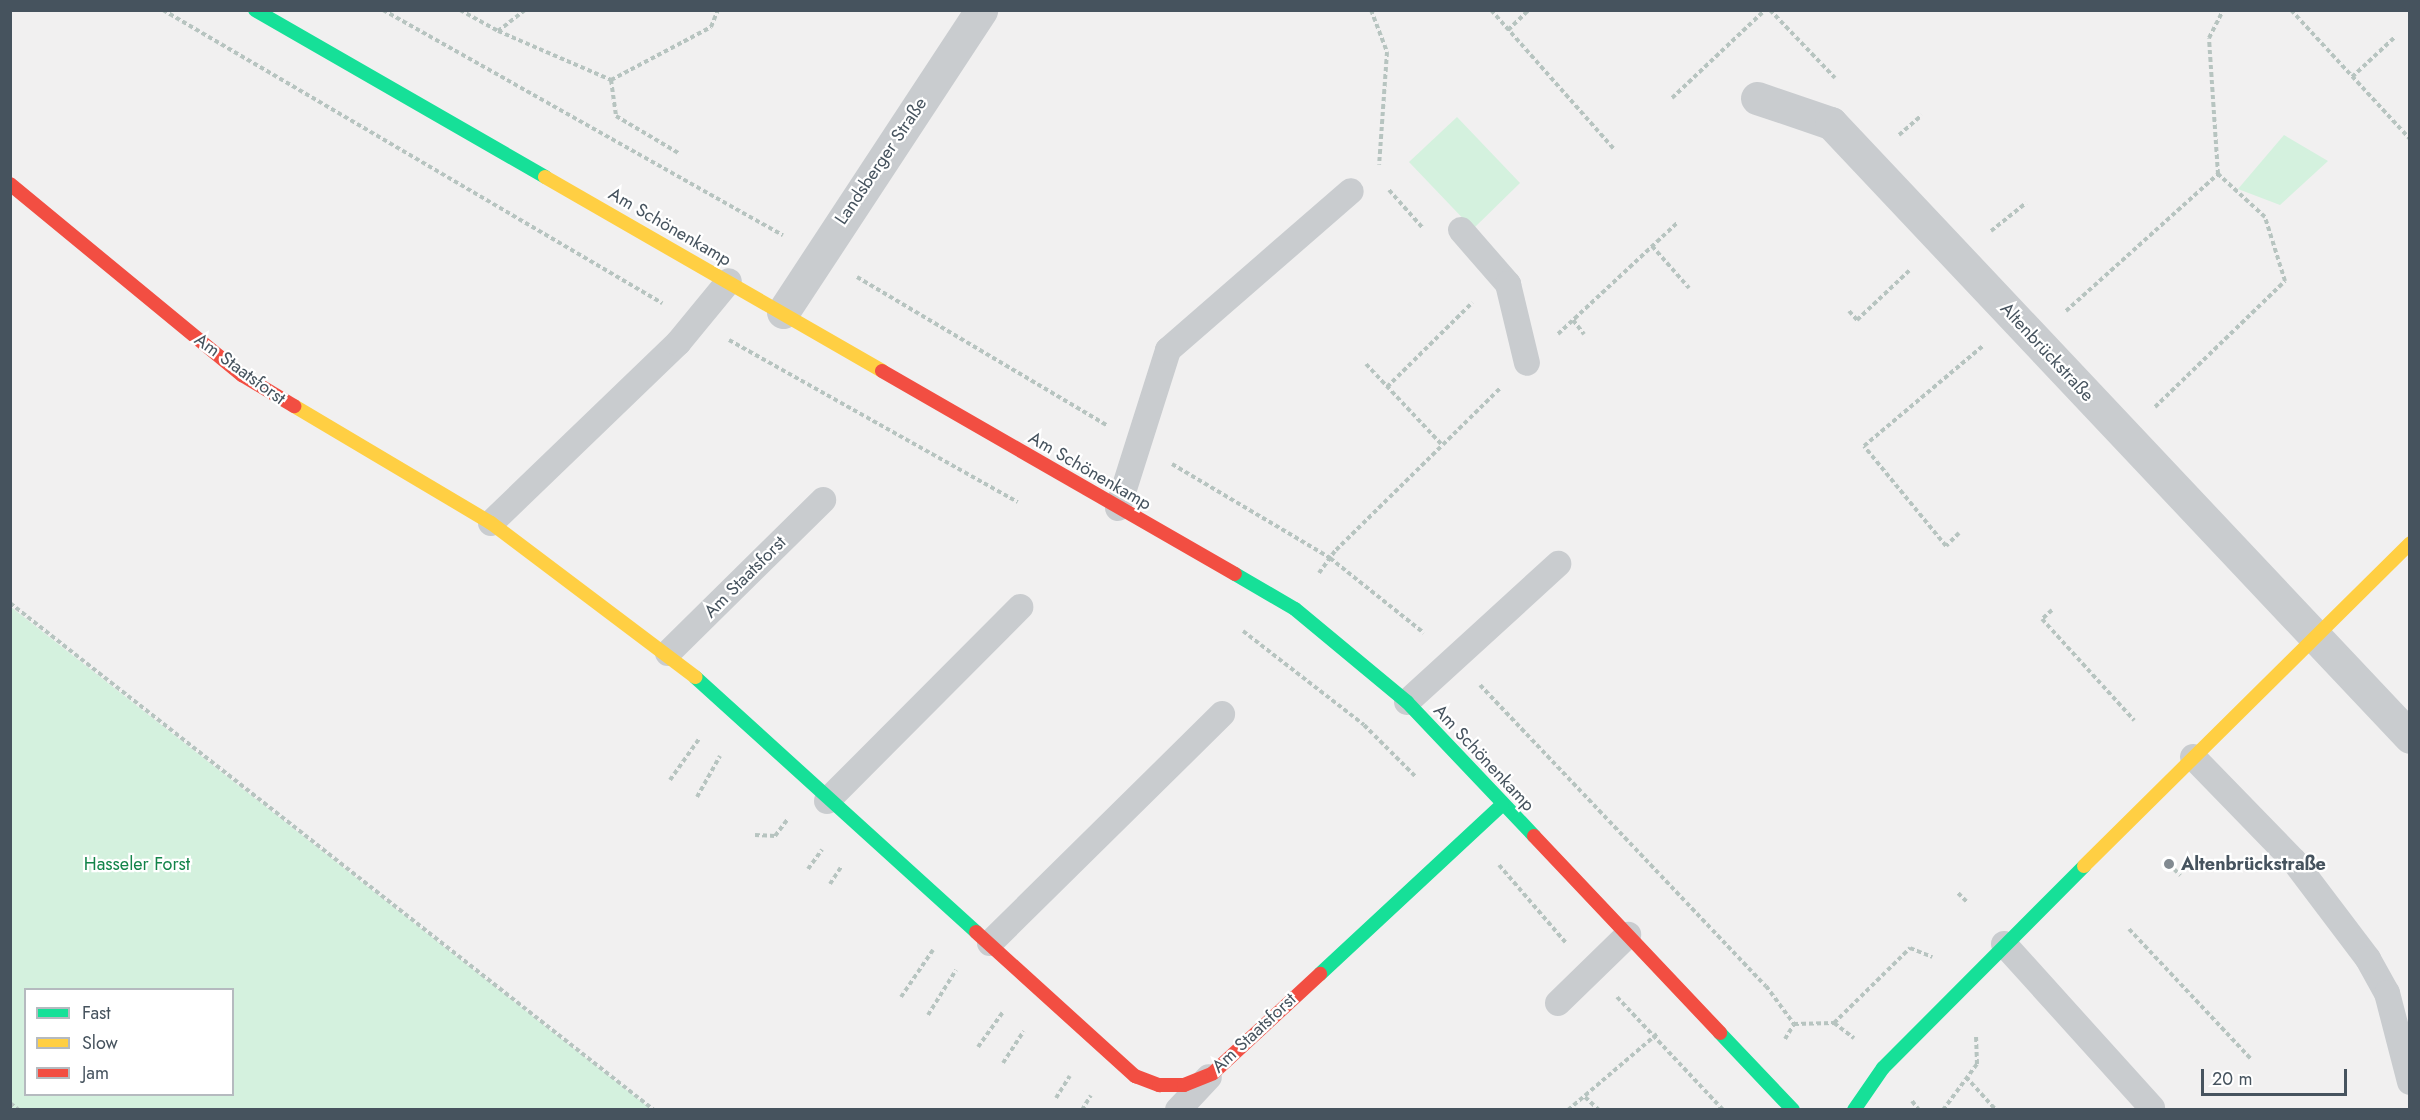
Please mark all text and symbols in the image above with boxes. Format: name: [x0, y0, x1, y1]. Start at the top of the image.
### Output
street label: Landsberger Straße: [830, 93, 932, 229]
street label: Am Schönenkamp: [605, 183, 735, 271]
street label: Altenbrückstraße: [1996, 298, 2098, 406]
street label: Am Staatsforst: [190, 329, 290, 409]
street label: Am Schönenkamp: [1025, 427, 1155, 515]
street label: Am Staatsforst: [699, 531, 791, 623]
street label: Am Schönenkamp: [1429, 700, 1539, 816]
park label: Hasseler Forst: [84, 853, 190, 875]
place label: Altenbrückstraße: [2181, 853, 2326, 875]
marker: Altenbrückstraße: [2162, 857, 2176, 871]
legend: [24, 988, 234, 1096]
street label: Am Staatsforst: [1207, 989, 1301, 1077]
text: Fast: [82, 1000, 111, 1026]
text: Slow: [82, 1030, 118, 1056]
scale bar: [2204, 1057, 2350, 1095]
text: Jam: [82, 1060, 109, 1086]
text: 20 m: [2212, 1066, 2252, 1092]

